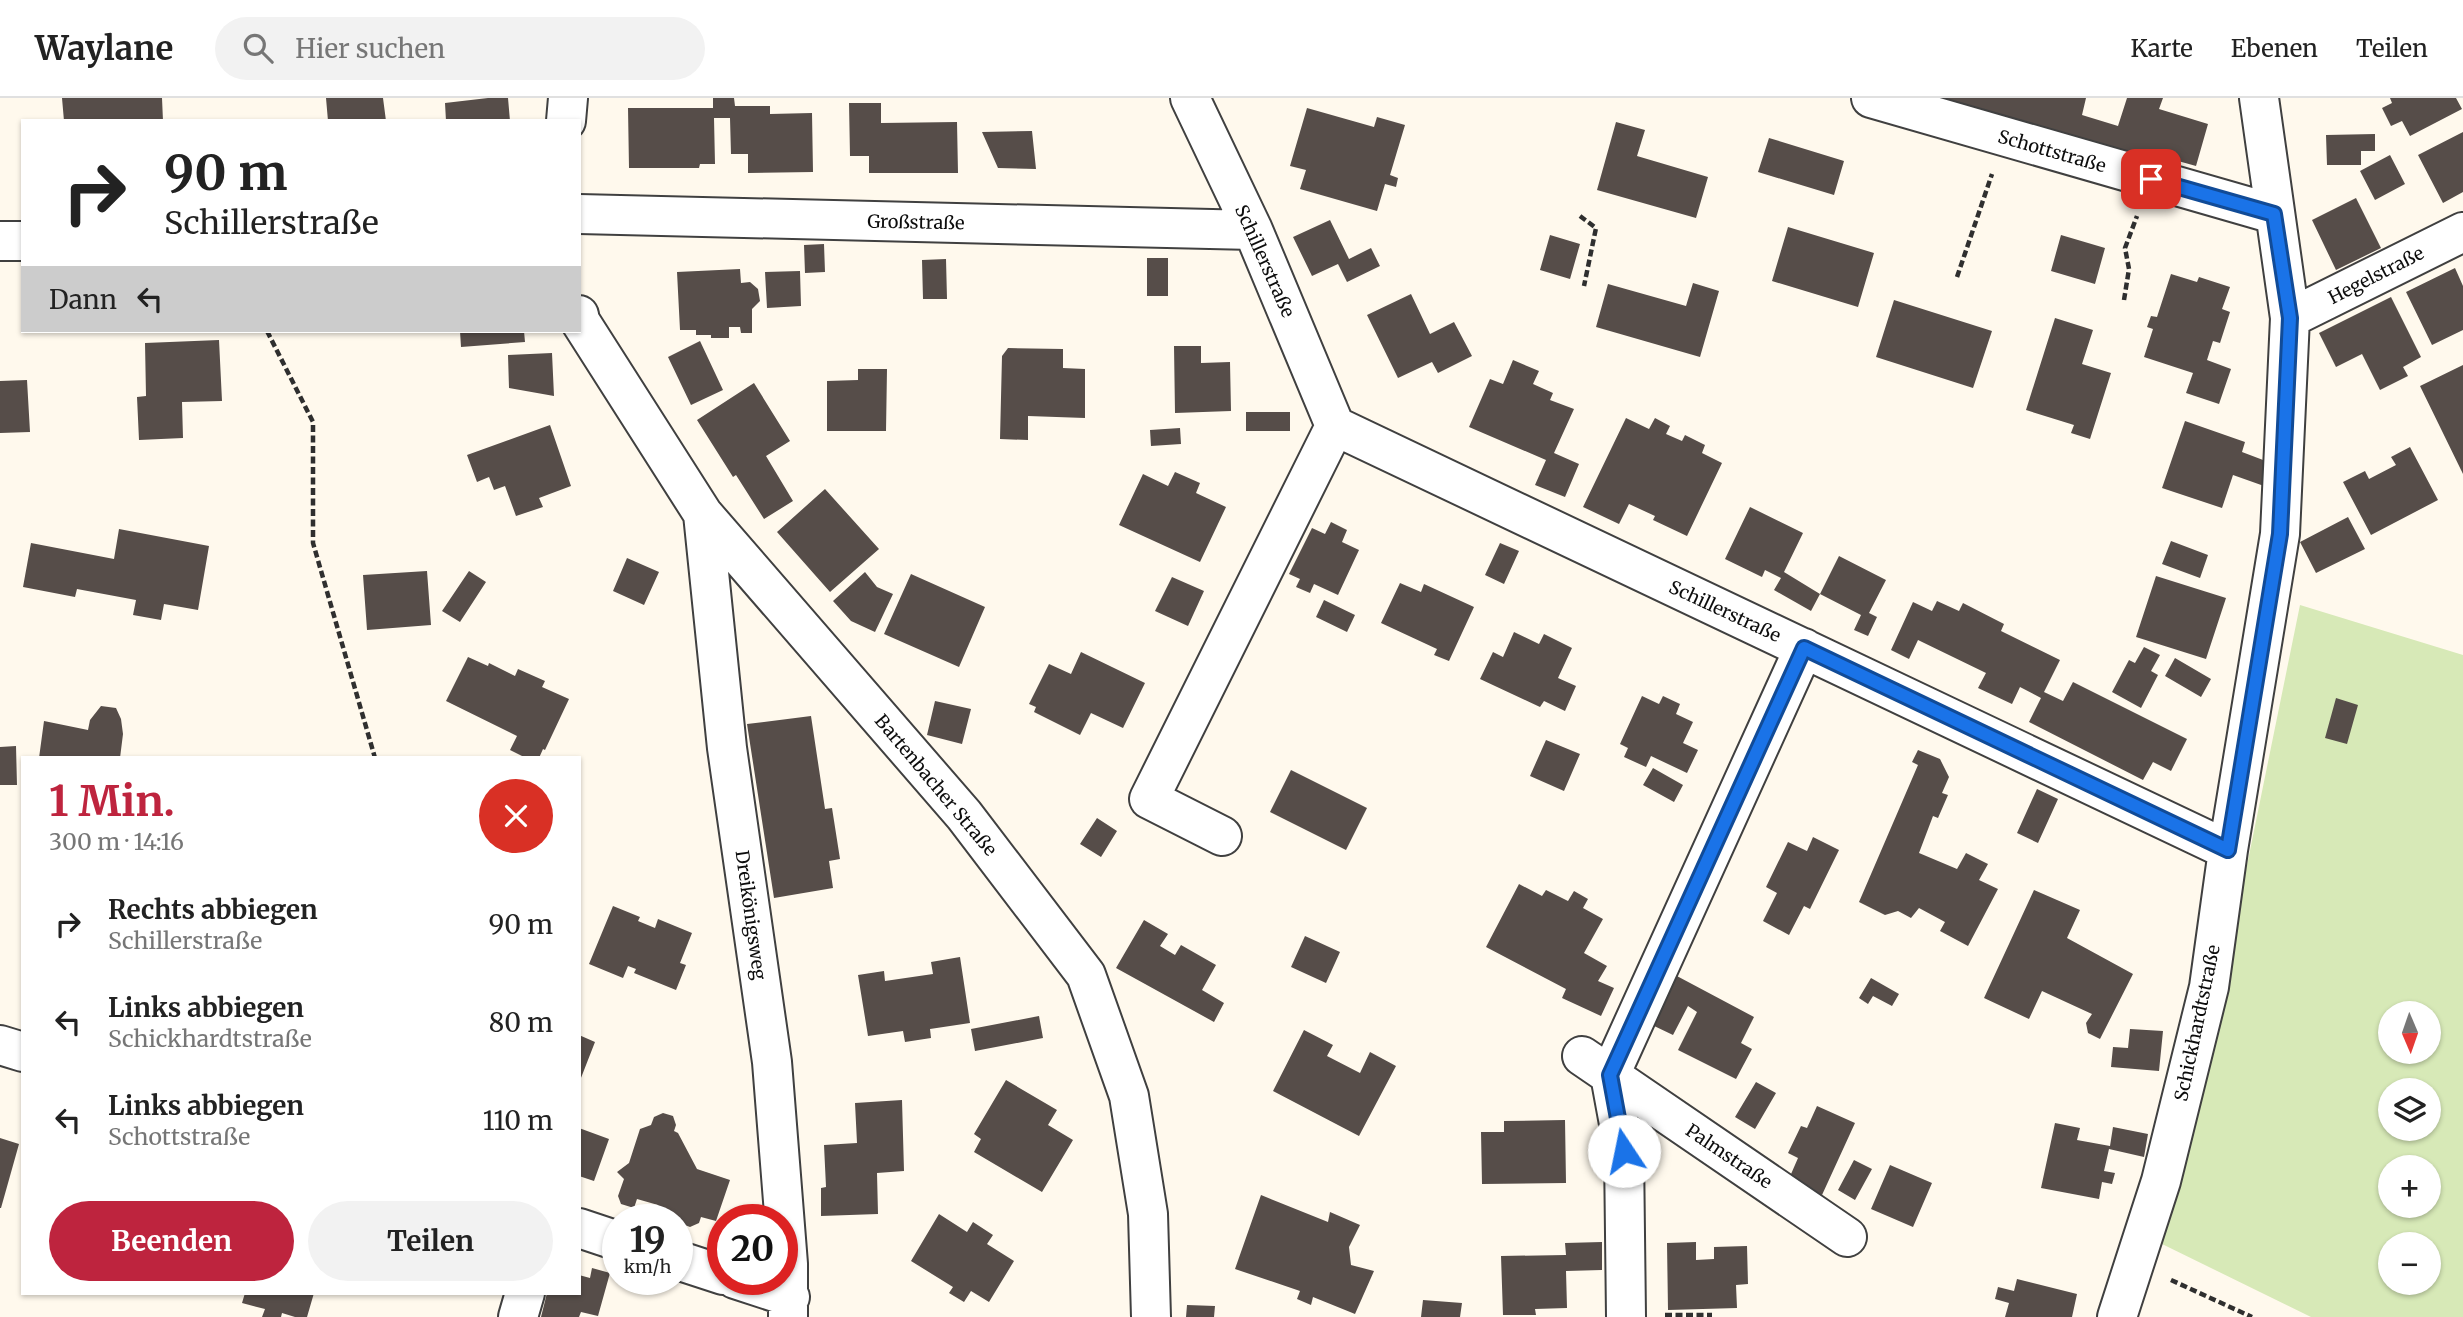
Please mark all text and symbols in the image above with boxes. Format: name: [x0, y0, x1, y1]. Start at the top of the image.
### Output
search box: [215, 17, 705, 80]
text: Waylane: [35, 28, 173, 69]
icon: search: [239, 29, 277, 67]
text: Hier suchen: [295, 32, 445, 65]
text: Karte: [2130, 33, 2193, 64]
text: Ebenen: [2231, 33, 2318, 64]
text: Teilen: [2356, 33, 2428, 64]
street label: Schottstraße: [1995, 125, 2109, 177]
text: 90 m: [164, 142, 288, 203]
icon: right: [49, 147, 140, 238]
pin: [2121, 149, 2181, 209]
icon: arrive: [2132, 160, 2170, 198]
street label: Schillerstraße: [1230, 201, 1300, 321]
text: Schillerstraße: [164, 203, 379, 243]
street label: Großstraße: [867, 210, 965, 234]
street label: Hegelstraße: [2324, 241, 2428, 309]
icon: left: [131, 280, 169, 318]
text: Dann: [49, 283, 117, 316]
street label: Schillerstraße: [1665, 575, 1785, 647]
street label: Bartenbacher Straße: [870, 709, 1002, 861]
text: 1 Min.: [49, 775, 175, 827]
button: close: [479, 779, 553, 853]
text: 300 m · 14:16: [49, 827, 184, 856]
street label: Dreikönigsweg: [731, 849, 771, 981]
text: Rechts abbiegen: [108, 893, 318, 926]
icon: right: [49, 905, 87, 943]
text: 90 m: [489, 908, 553, 941]
text: Schillerstraße: [108, 926, 262, 955]
street label: Schickhardtstraße: [2169, 943, 2225, 1103]
text: Links abbiegen: [108, 991, 304, 1024]
north arrow: [2378, 1001, 2441, 1064]
map controls: [2378, 1001, 2441, 1295]
icon: left: [49, 1003, 87, 1041]
text: 80 m: [489, 1006, 553, 1039]
text: Schickhardtstraße: [108, 1024, 312, 1053]
button: layers: [2378, 1078, 2441, 1141]
text: Links abbiegen: [108, 1089, 304, 1122]
icon: left: [49, 1101, 87, 1139]
text: 110 m: [483, 1104, 553, 1137]
position arrow: [1587, 1114, 1661, 1188]
street label: Palmstraße: [1681, 1119, 1777, 1193]
text: Schottstraße: [108, 1122, 250, 1151]
button: +: [2378, 1155, 2441, 1218]
button: Beenden: [49, 1201, 294, 1281]
button: Teilen: [308, 1201, 553, 1281]
speed limit sign: 20: [707, 1204, 798, 1295]
text: 19: [629, 1218, 666, 1262]
button: −: [2378, 1232, 2441, 1295]
text: km/h: [624, 1255, 671, 1278]

